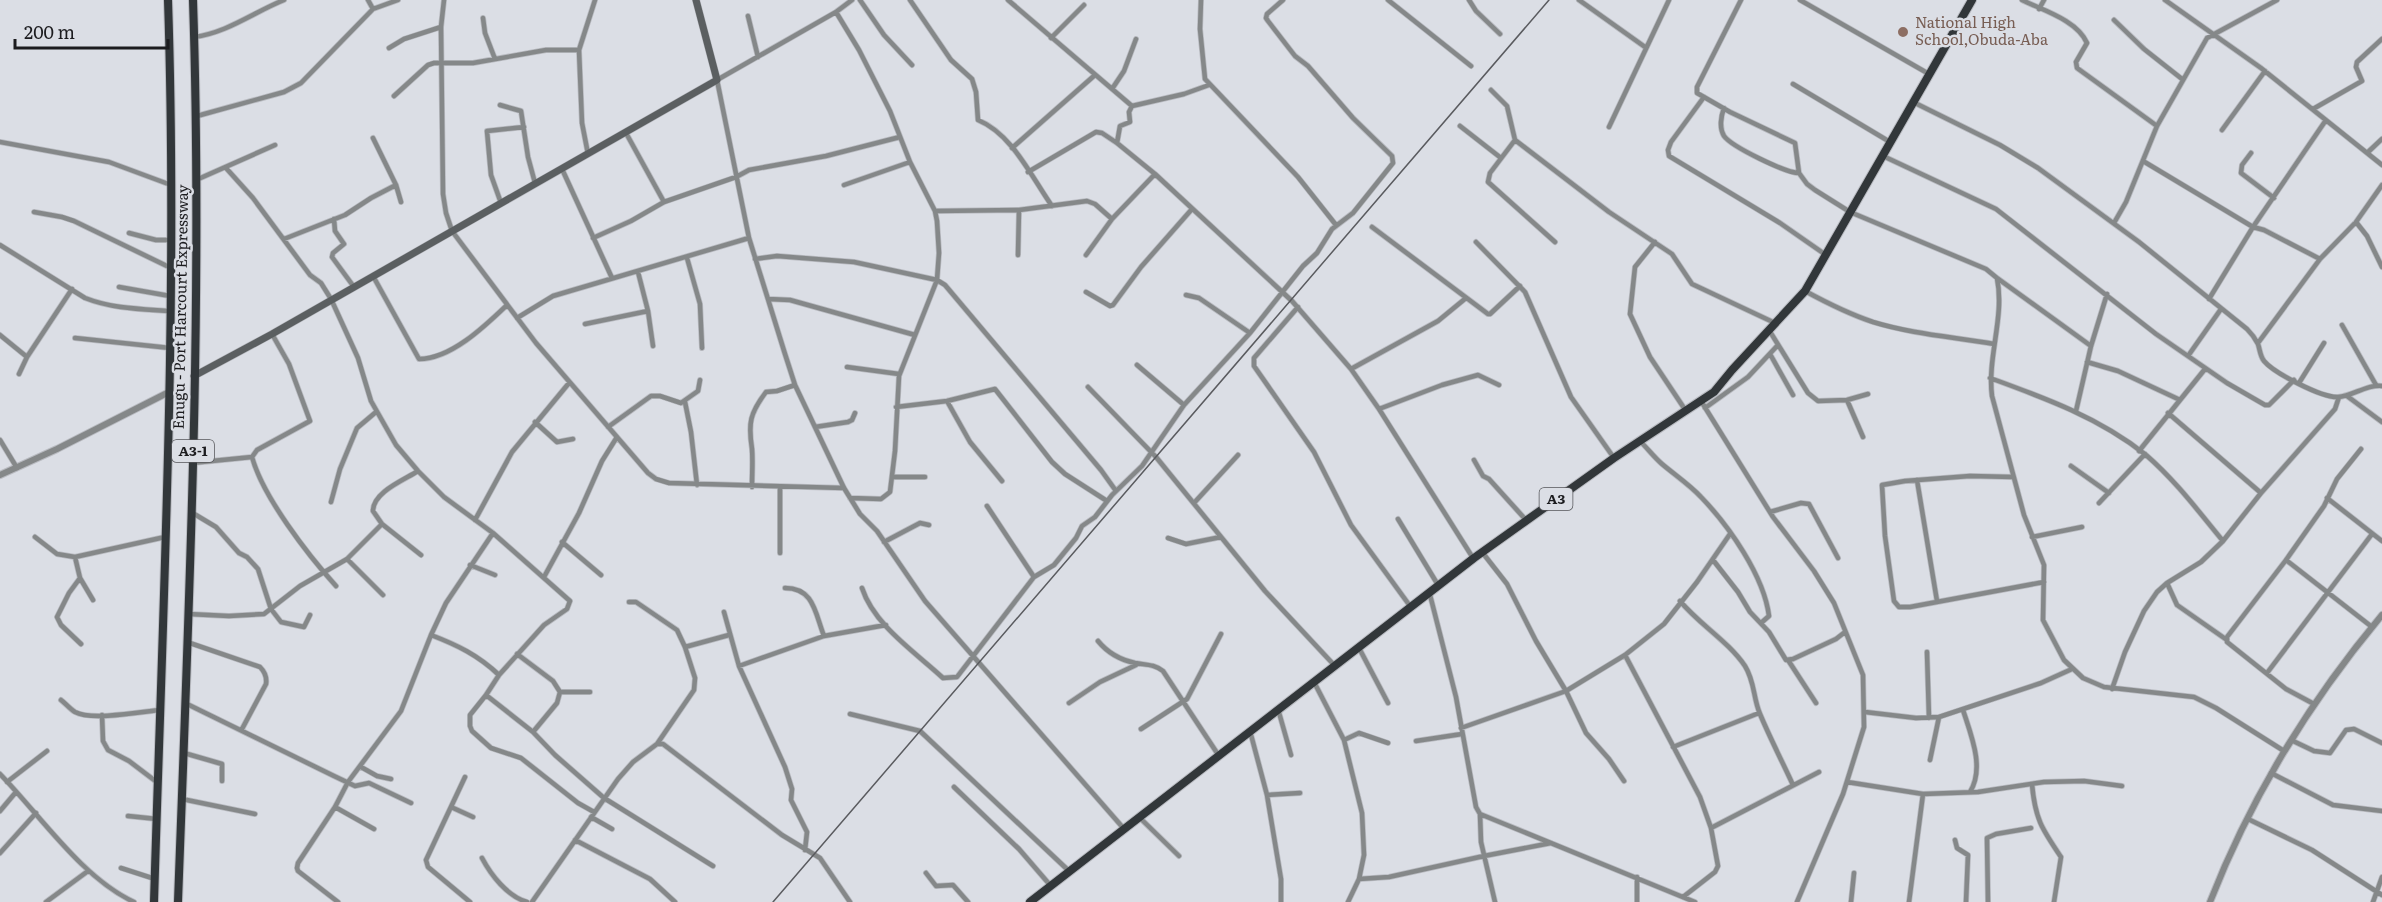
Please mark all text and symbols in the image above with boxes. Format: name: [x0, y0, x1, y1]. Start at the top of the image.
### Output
place label: National High School,Obuda-Aba: [1915, 10, 2049, 50]
scale bar: [15, 12, 168, 50]
text: 200 m: [24, 18, 75, 45]
marker: National High School,Obuda-Aba: [1896, 25, 1910, 39]
street label: Enugu - Port Harcourt Expressway: [166, 184, 193, 430]
road number: A3-1: [172, 440, 214, 462]
road number: A3: [1540, 488, 1572, 510]

